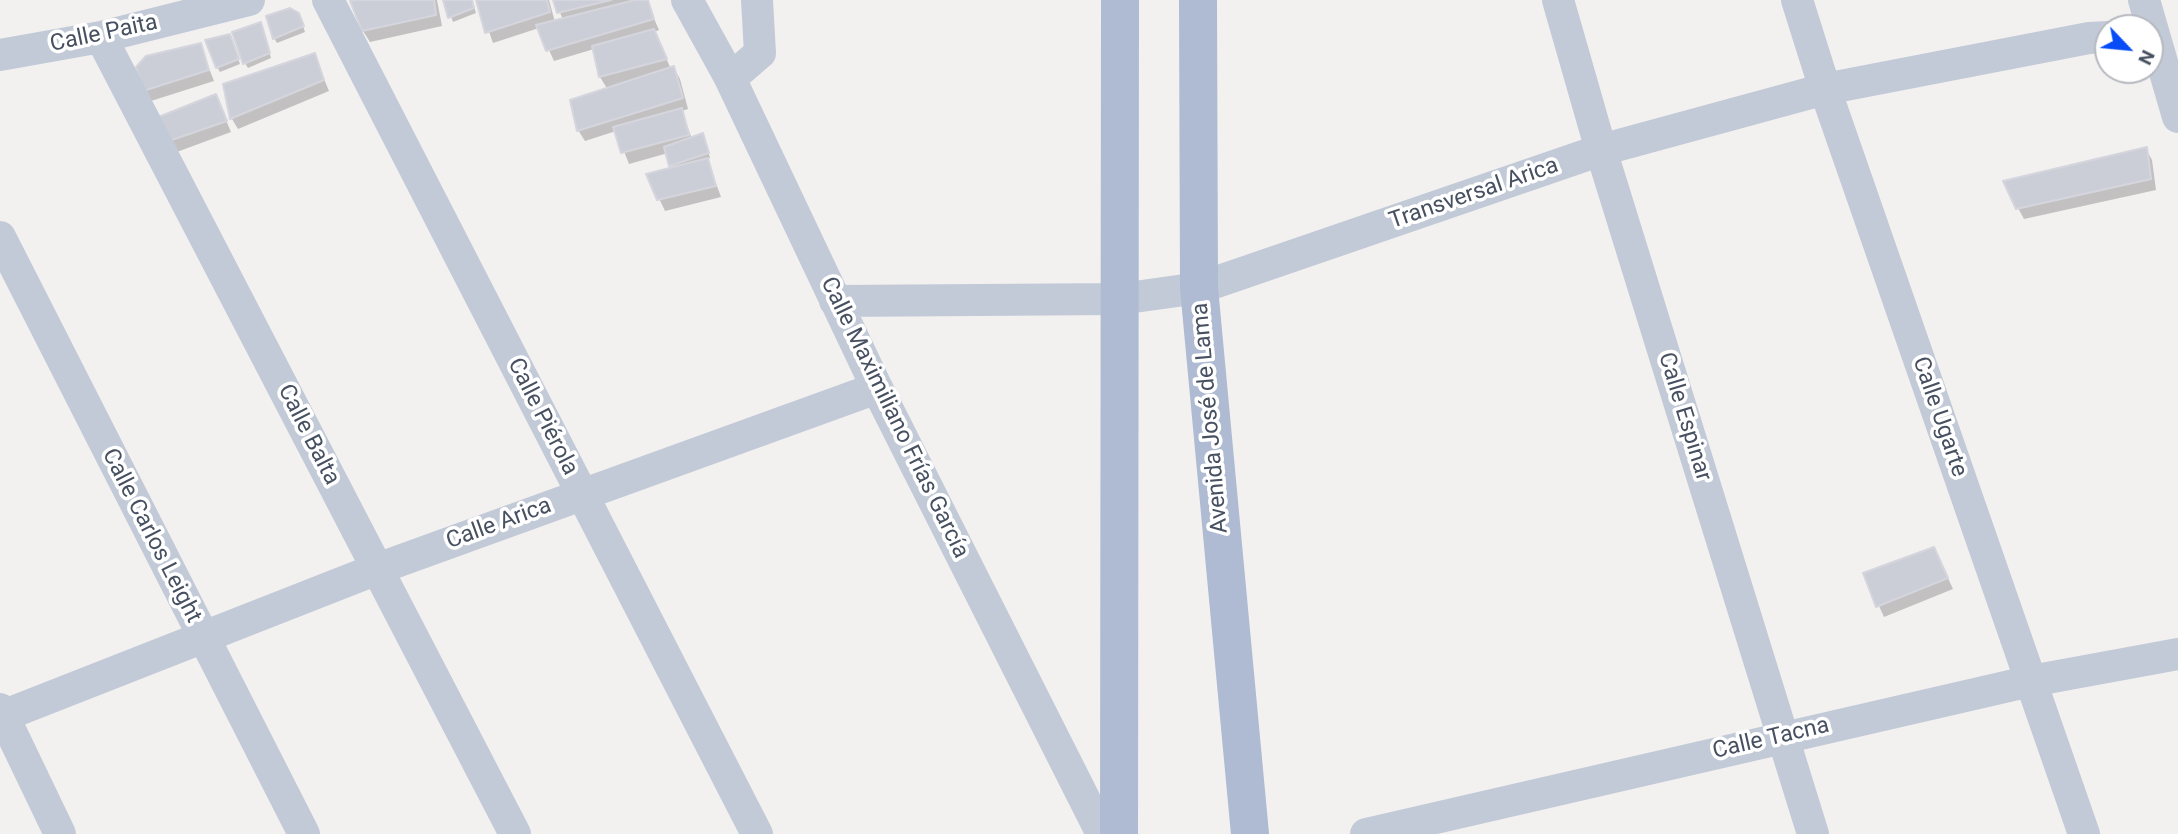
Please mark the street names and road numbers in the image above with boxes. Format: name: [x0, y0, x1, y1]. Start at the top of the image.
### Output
street label: Calle Paita: [48, 9, 160, 59]
street label: Transversal Arica: [1386, 152, 1562, 236]
street label: Calle Maximiliano Frías García: [814, 273, 974, 563]
street label: Avenida José de Lama: [1187, 302, 1235, 534]
street label: Calle Espinar: [1651, 349, 1717, 485]
street label: Calle Ugarte: [1906, 353, 1972, 481]
street label: Calle Piérola: [501, 354, 583, 480]
street label: Calle Balta: [271, 380, 345, 490]
street label: Calle Carlos Leight: [95, 444, 207, 628]
street label: Calle Arica: [443, 492, 555, 556]
street label: Calle Tacna: [1710, 712, 1832, 766]

